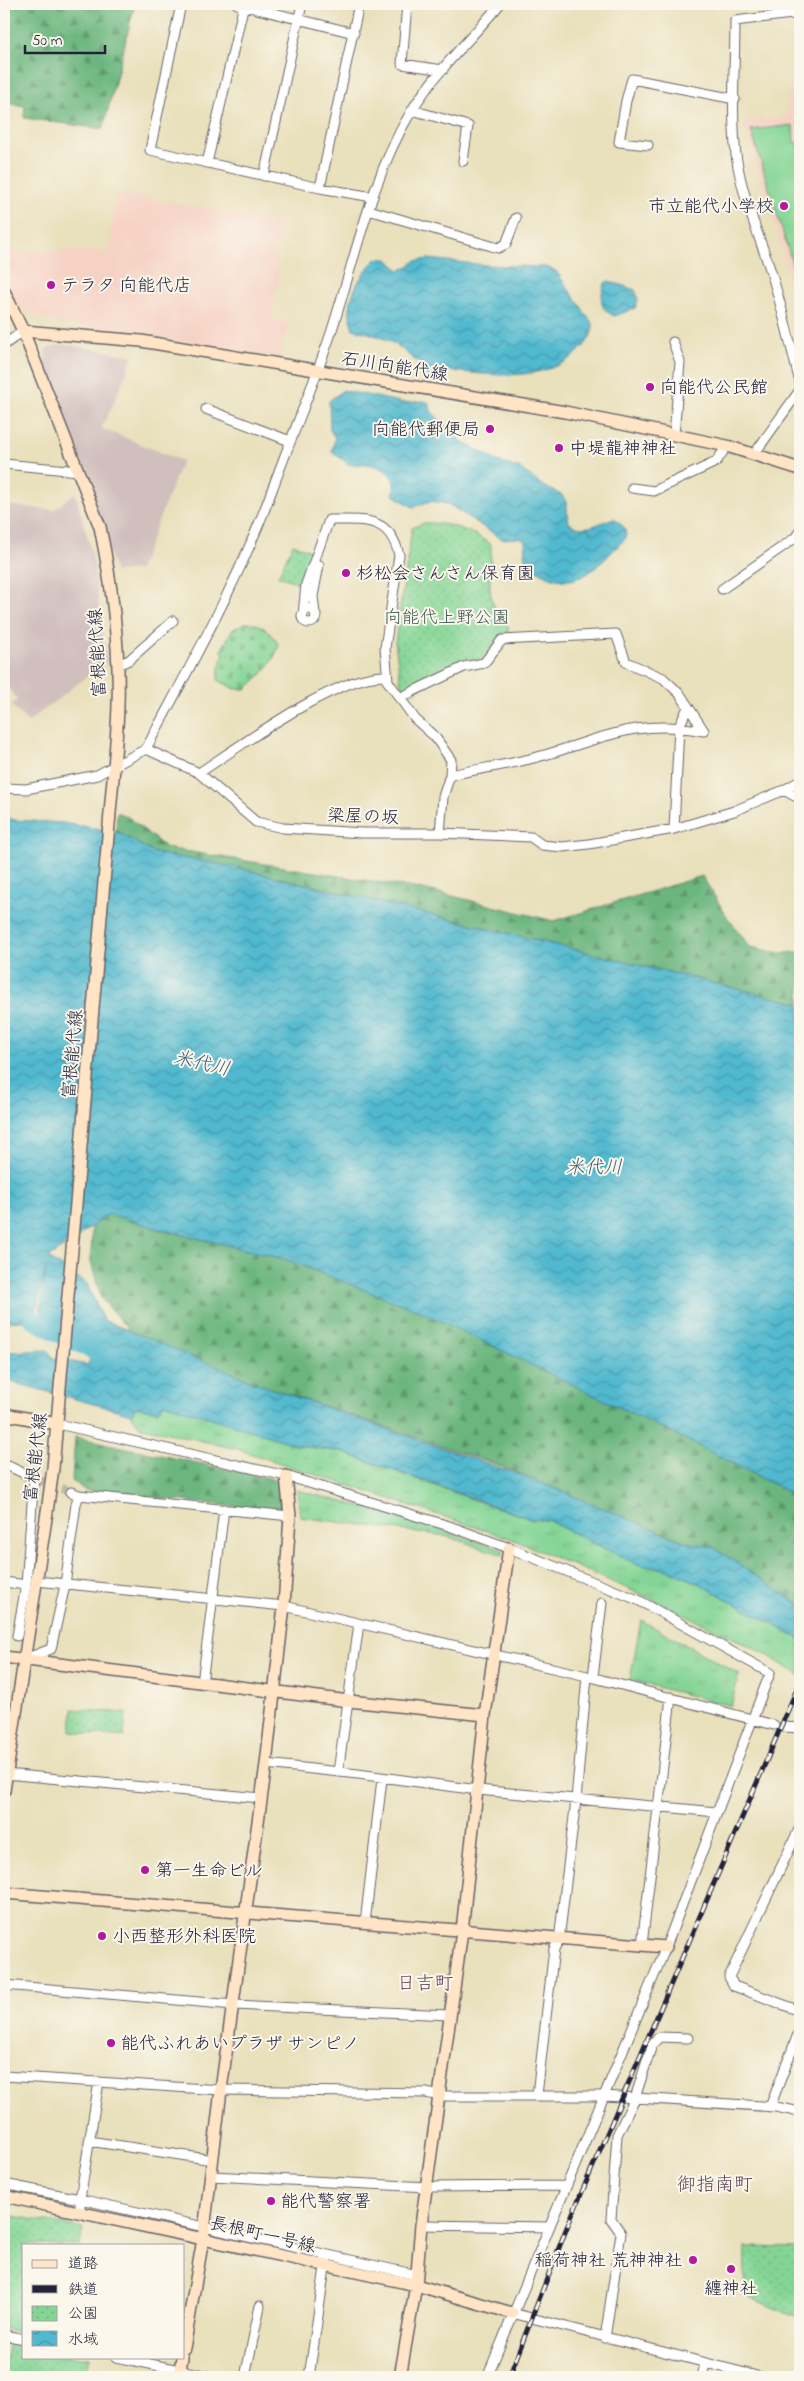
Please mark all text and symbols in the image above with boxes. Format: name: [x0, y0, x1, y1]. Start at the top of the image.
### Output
scale bar: [25, 22, 105, 54]
text: 50 m: [32, 30, 63, 52]
place label: 市立能代小学校: [648, 195, 774, 221]
marker: 市立能代小学校: [778, 200, 790, 212]
place label: テラタ 向能代店: [61, 274, 192, 300]
marker: テラタ 向能代店: [45, 279, 57, 291]
street label: 石川向能代線: [339, 347, 450, 389]
place label: 向能代公民館: [660, 376, 768, 402]
marker: 向能代公民館: [644, 381, 656, 393]
place label: 向能代郵便局: [372, 418, 480, 444]
marker: 向能代郵便局: [484, 423, 496, 435]
place label: 中堤龍神神社: [569, 437, 677, 463]
marker: 中堤龍神神社: [553, 442, 565, 454]
place label: 杉松会さんさん保育園: [356, 562, 535, 588]
marker: 杉松会さんさん保育園: [340, 567, 352, 579]
park label: 向能代上野公園: [384, 606, 510, 632]
street label: 富根能代線: [84, 607, 114, 699]
street label: 梁屋の坂: [326, 804, 399, 832]
street label: 富根能代線: [57, 1008, 91, 1100]
water label: 米代川: [171, 1045, 232, 1084]
water label: 米代川: [565, 1155, 623, 1182]
street label: 富根能代線: [19, 1411, 55, 1503]
place label: 第一生命ビル: [155, 1859, 263, 1885]
marker: 第一生命ビル: [139, 1864, 151, 1876]
place label: 小西整形外科医院: [112, 1925, 256, 1951]
marker: 小西整形外科医院: [96, 1930, 108, 1942]
district label: 日吉町: [396, 1971, 454, 1998]
place label: 能代ふれあいプラザ サンピノ: [121, 2032, 360, 2058]
marker: 能代ふれあいプラザ サンピノ: [105, 2037, 117, 2049]
district label: 御指南町: [677, 2172, 753, 2199]
place label: 能代警察署: [281, 2190, 371, 2216]
marker: 能代警察署: [265, 2195, 277, 2207]
street label: 長根町一号線: [207, 2211, 318, 2261]
legend: [22, 2244, 185, 2358]
place label: 稲荷神社 荒神神社: [535, 2249, 683, 2275]
text: 道路: [68, 2253, 98, 2275]
marker: 稲荷神社 荒神神社: [687, 2254, 699, 2266]
marker: 纏神社: [725, 2263, 737, 2275]
place label: 纏神社: [704, 2277, 758, 2303]
text: 鉄道: [68, 2279, 98, 2301]
text: 公園: [68, 2303, 98, 2325]
text: 水域: [68, 2329, 98, 2351]

